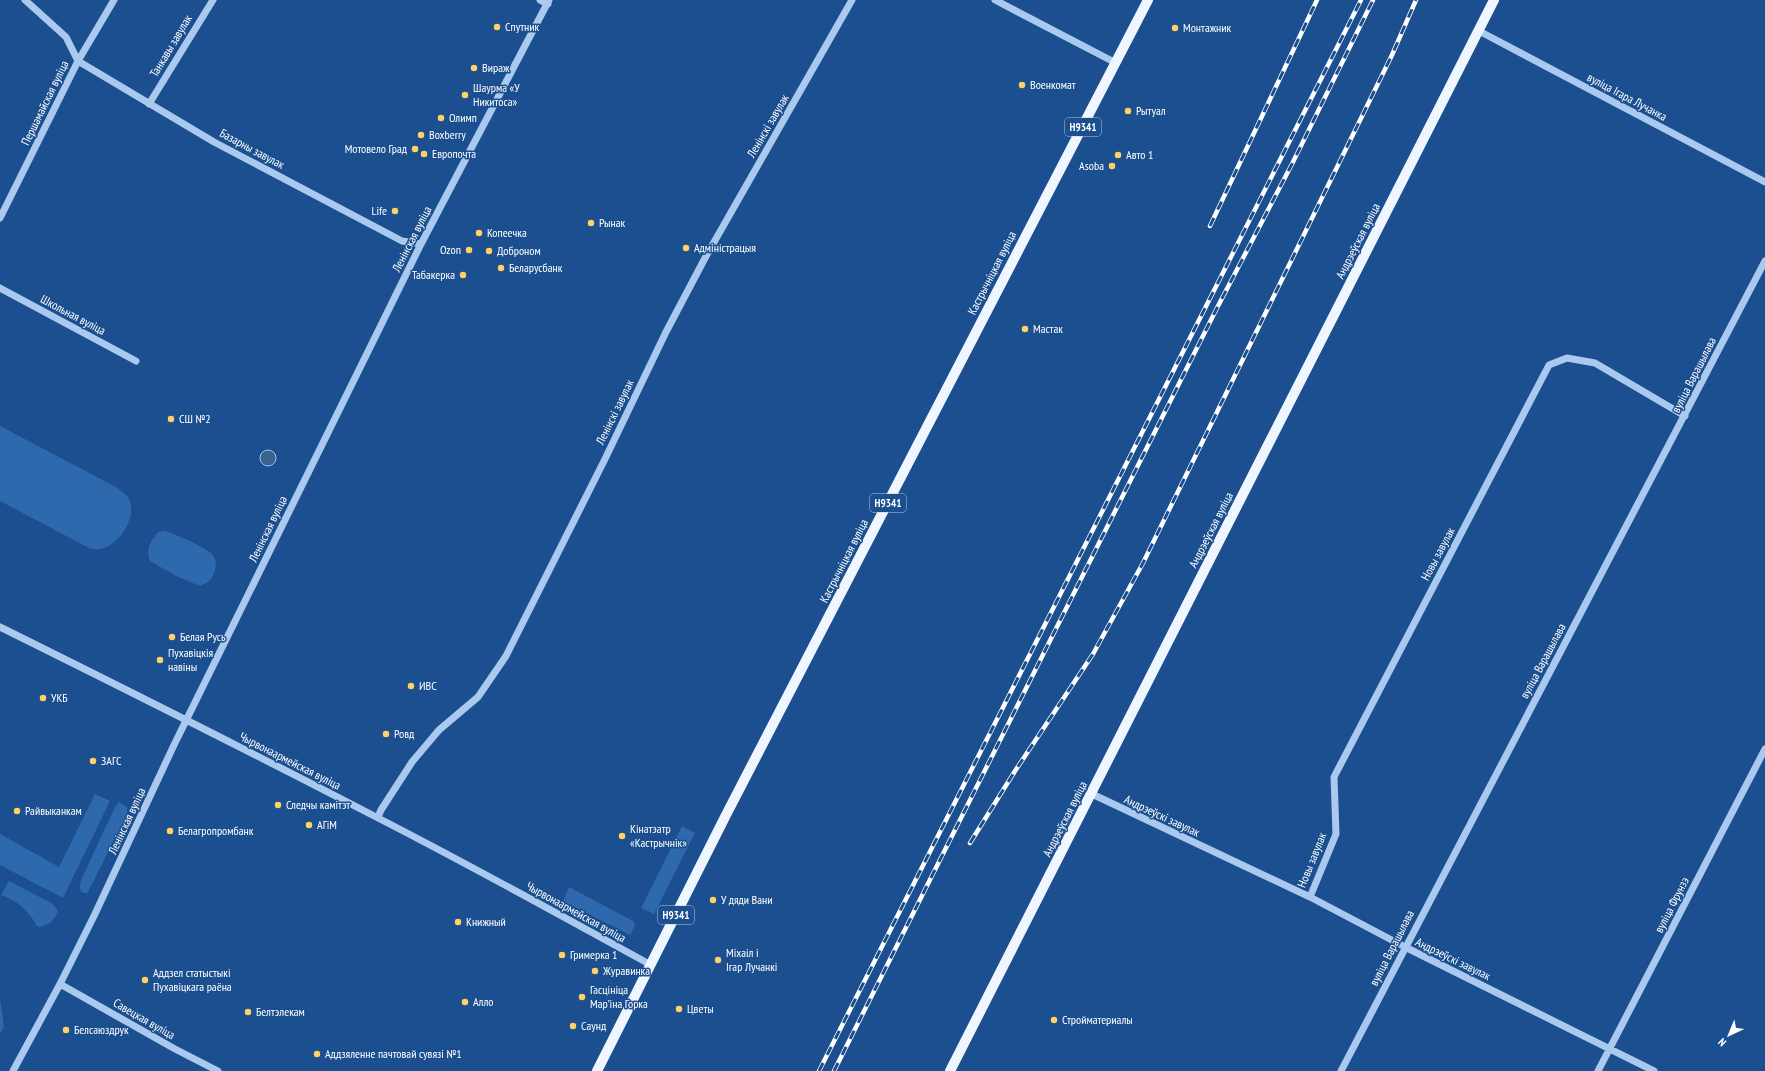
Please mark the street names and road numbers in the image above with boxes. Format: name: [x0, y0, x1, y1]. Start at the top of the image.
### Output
street label: Танкавы завулак: [146, 12, 195, 80]
street label: Першамайская вуліца: [18, 58, 72, 148]
street label: вуліца Ігара Лучанка: [1585, 69, 1670, 124]
street label: Ленінскі завулак: [743, 91, 792, 161]
road number: Н9341: [1065, 118, 1101, 136]
street label: Базарны завулак: [217, 125, 287, 172]
street label: Андрэеўская вуліца: [1332, 200, 1383, 281]
street label: Ленінская вуліца: [388, 203, 435, 275]
street label: Кастрычніцкая вуліца: [964, 228, 1019, 317]
street label: Школьная вуліца: [38, 291, 108, 338]
street label: вуліца Варашылава: [1668, 334, 1719, 415]
street label: Ленінскі завулак: [592, 376, 637, 448]
street label: Андрэеўская вуліца: [1185, 489, 1236, 570]
street label: Ленінская вуліца: [245, 493, 290, 565]
road number: Н9341: [870, 494, 906, 512]
street label: Кастрычніцкая вуліца: [816, 516, 871, 605]
street label: Новы завулак: [1417, 524, 1458, 583]
street label: вуліца Варашылава: [1517, 621, 1569, 701]
street label: Чырвонаармейская вуліца: [237, 729, 344, 793]
street label: Андрэеўская вуліца: [1039, 778, 1090, 859]
street label: Ленінская вуліца: [104, 785, 149, 857]
street label: Андрэеўскі завулак: [1122, 791, 1203, 840]
street label: Новы завулак: [1294, 830, 1329, 890]
street label: вуліца Фрунзэ: [1651, 874, 1692, 935]
street label: Чырвонаармейская вуліца: [524, 878, 629, 945]
road number: Н9341: [658, 906, 694, 924]
street label: вуліца Варашылава: [1366, 907, 1417, 988]
street label: Андрэеўскі завулак: [1413, 934, 1494, 983]
street label: Савецкая вуліца: [111, 995, 178, 1042]

